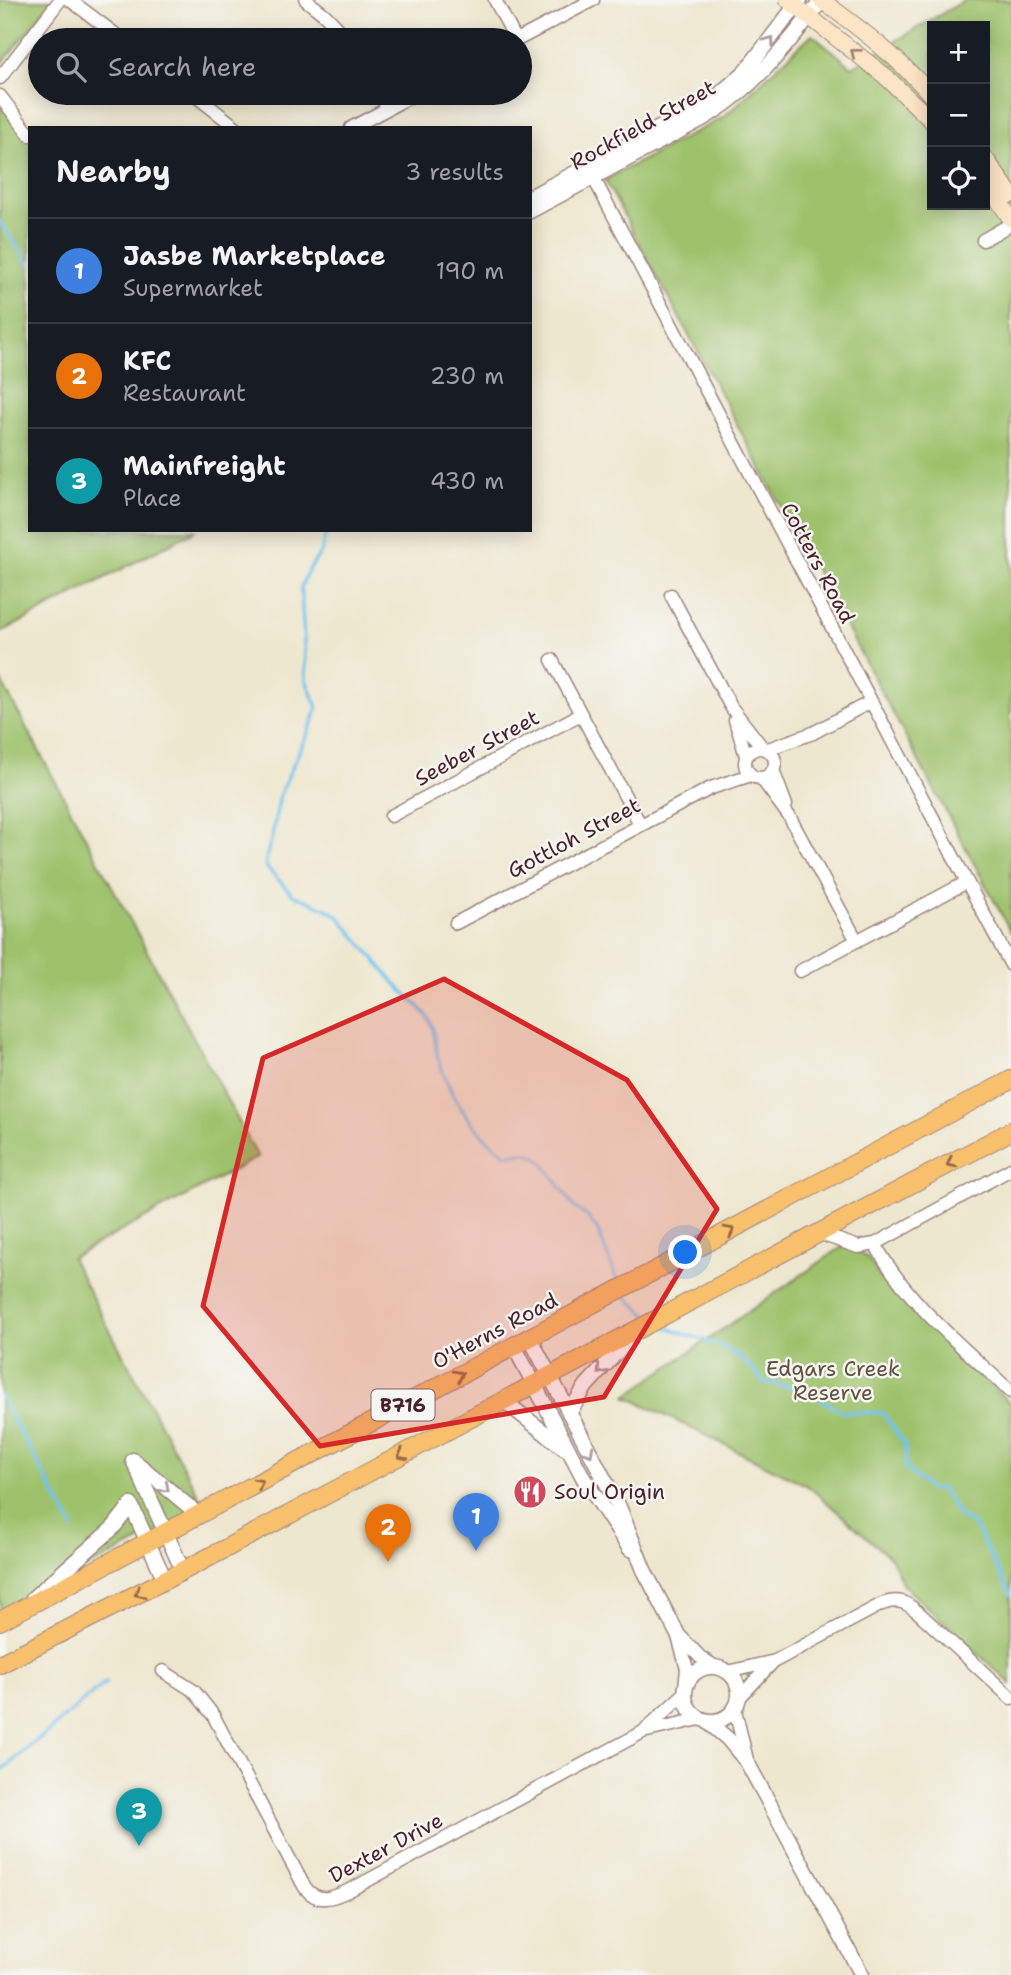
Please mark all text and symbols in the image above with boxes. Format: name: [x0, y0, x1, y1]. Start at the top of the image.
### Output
map controls: [927, 21, 990, 210]
button: +: [927, 21, 990, 84]
search box: [28, 28, 532, 105]
one-way arrow: [761, 36, 774, 49]
icon: search: [52, 48, 90, 86]
one-way arrow: [851, 48, 863, 61]
text: Search here: [108, 49, 257, 84]
street label: Rockfield Street: [565, 73, 721, 177]
button: −: [927, 84, 990, 147]
button: locate: [927, 147, 990, 210]
text: Nearby: [56, 151, 171, 192]
text: 3 results: [405, 157, 504, 187]
text: Jasbe Marketplace: [123, 238, 386, 273]
text: 1: [74, 256, 84, 286]
text: 190 m: [436, 256, 504, 286]
text: Supermarket: [123, 273, 263, 303]
text: KFC: [123, 343, 172, 378]
text: 2: [71, 361, 87, 391]
text: 230 m: [430, 361, 504, 391]
text: Restaurant: [123, 378, 246, 408]
text: Mainfreight: [123, 448, 286, 483]
text: 3: [71, 466, 87, 496]
text: 430 m: [430, 466, 504, 496]
text: Place: [123, 483, 182, 513]
street label: Cotters Road: [774, 498, 862, 628]
street label: Seeber Street: [410, 703, 544, 793]
street label: Gottloh Street: [503, 791, 645, 885]
one-way arrow: [945, 1155, 958, 1168]
one-way arrow: [722, 1226, 735, 1239]
your location: [668, 1235, 702, 1269]
street label: O'Herns Road: [427, 1286, 563, 1376]
park label: Edgars Creek Reserve: [766, 1355, 900, 1407]
one-way arrow: [596, 1362, 609, 1375]
one-way arrow: [452, 1370, 465, 1383]
road number: B716: [372, 1390, 434, 1420]
one-way arrow: [581, 1444, 595, 1457]
one-way arrow: [396, 1447, 409, 1460]
restaurant icon: Soul Origin: [511, 1473, 549, 1511]
one-way arrow: [252, 1477, 264, 1491]
place label: Soul Origin: [554, 1478, 665, 1506]
one-way arrow: [157, 1480, 170, 1492]
pin: 1: [453, 1493, 499, 1551]
pin: 2: [365, 1504, 411, 1562]
one-way arrow: [134, 1585, 146, 1599]
pin: 3: [116, 1788, 162, 1846]
street label: Dexter Drive: [324, 1806, 448, 1890]

